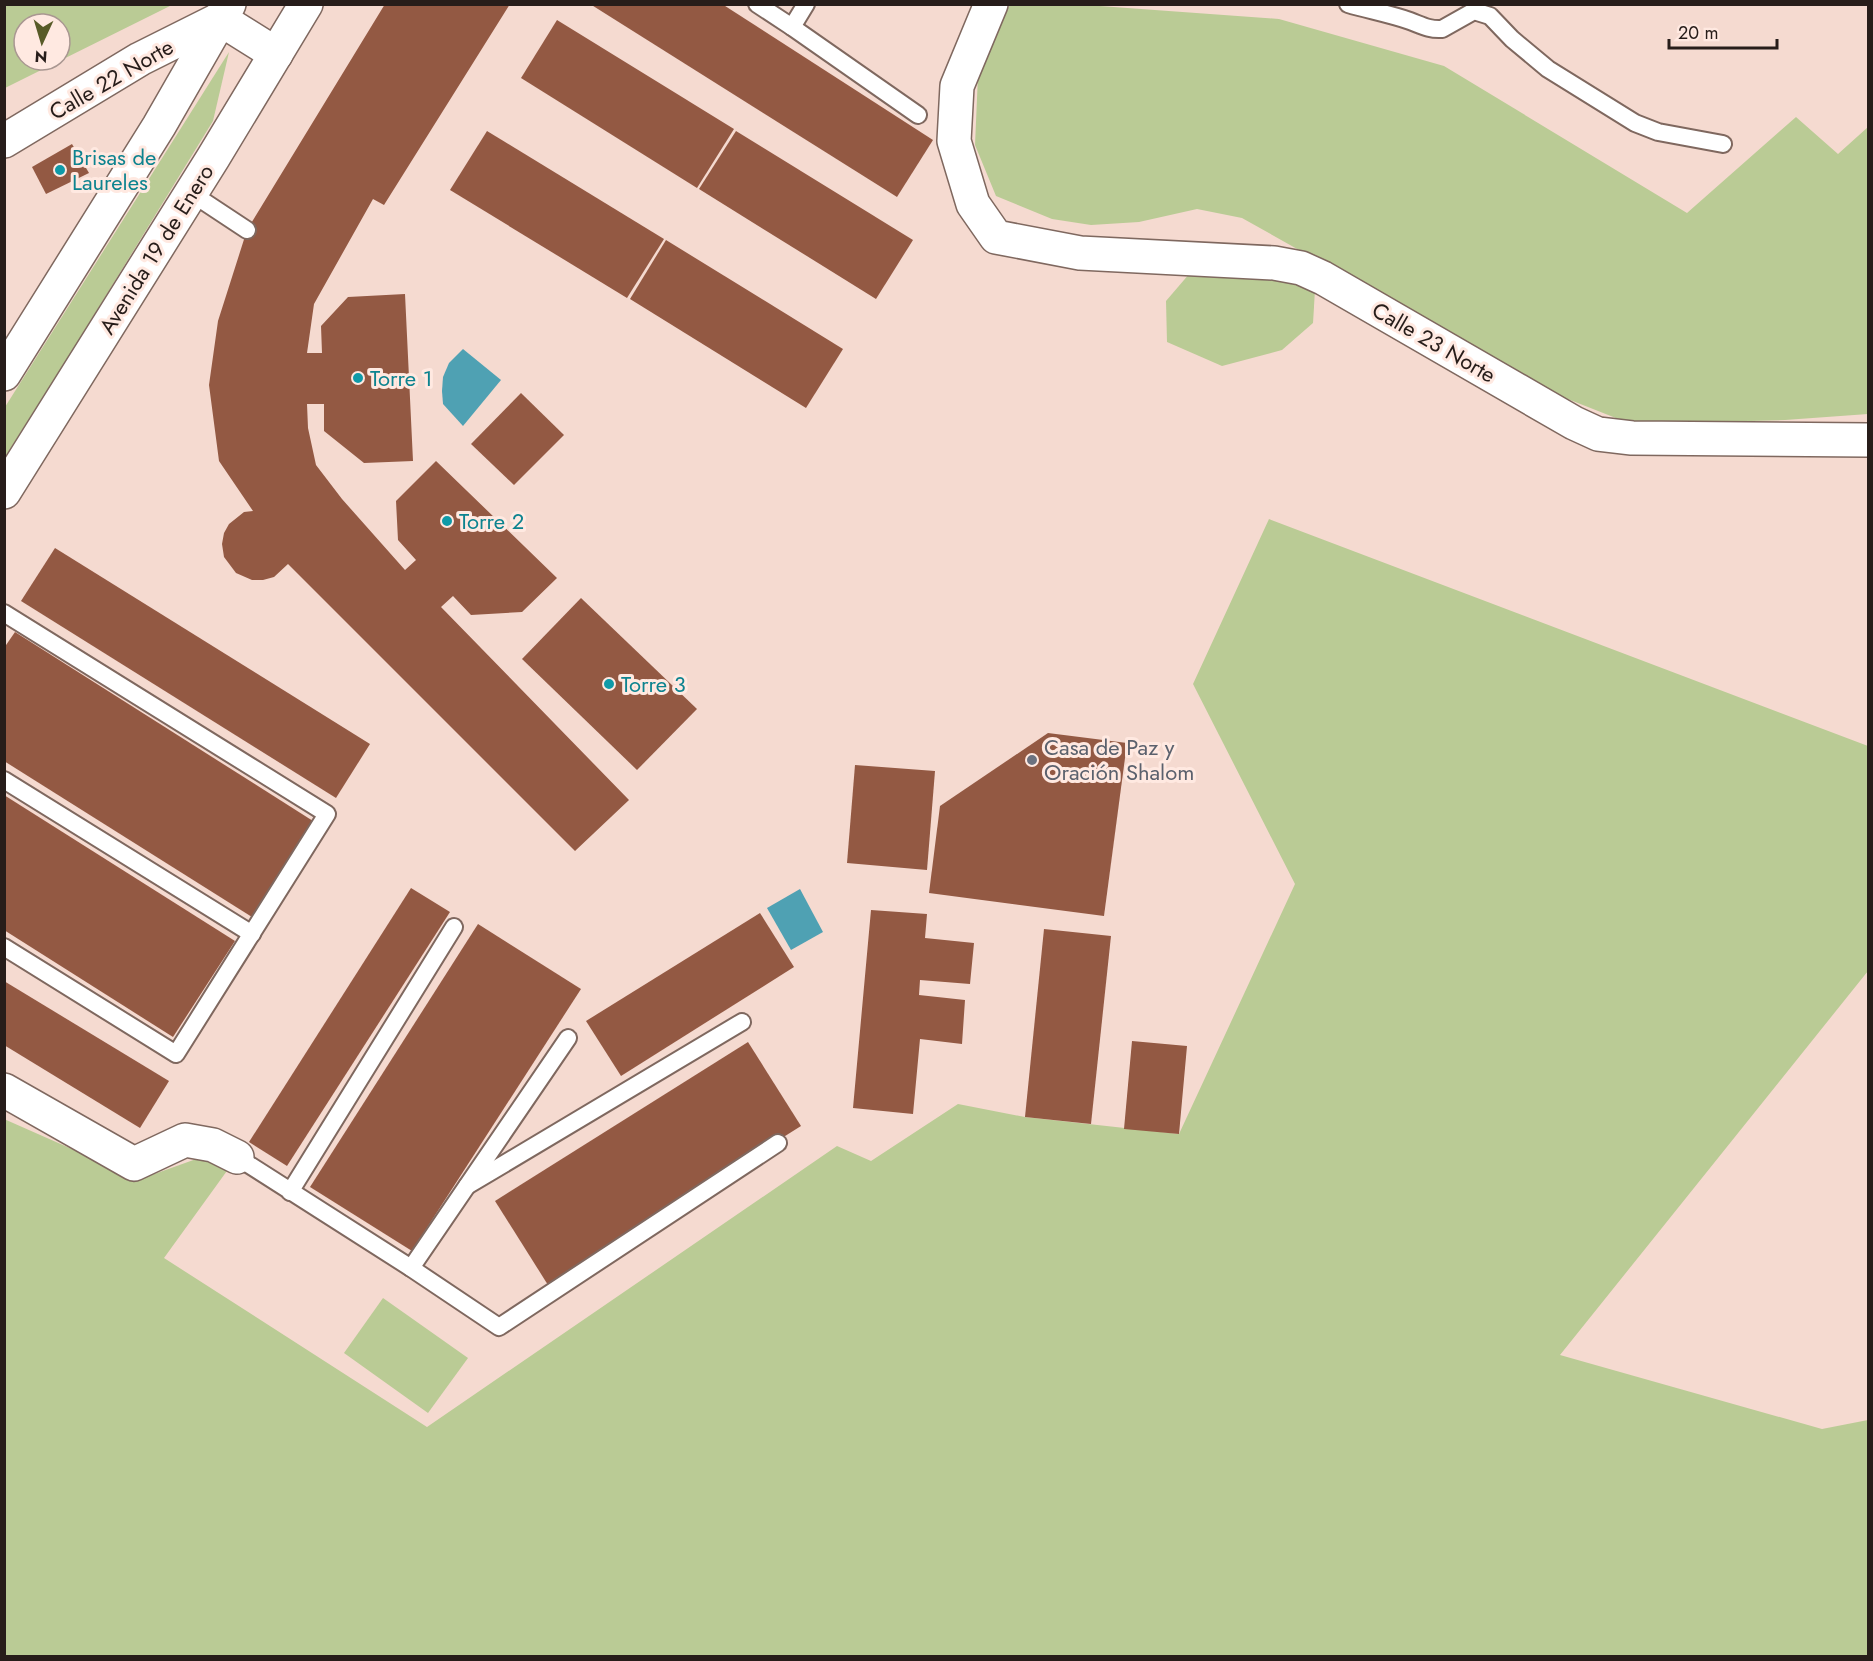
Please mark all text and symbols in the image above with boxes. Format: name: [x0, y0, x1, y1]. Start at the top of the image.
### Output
north arrow: [12, 12, 72, 72]
scale bar: [1669, 12, 1777, 50]
text: 20 m: [1678, 20, 1718, 46]
street label: Calle 22 Norte: [43, 31, 179, 127]
text: N: [34, 45, 48, 68]
place label: Brisas de Laureles: [72, 141, 156, 198]
street label: Avenida 19 de Enero: [91, 158, 221, 340]
marker: Brisas de Laureles: [53, 163, 67, 177]
street label: Calle 23 Norte: [1366, 294, 1502, 390]
place label: Torre 1: [370, 362, 433, 394]
marker: Torre 1: [351, 371, 365, 385]
place label: Torre 2: [459, 505, 524, 537]
marker: Torre 2: [440, 514, 454, 528]
place label: Torre 3: [621, 668, 686, 700]
marker: Torre 3: [602, 677, 616, 691]
place label: Casa de Paz y Oración Shalom: [1044, 731, 1194, 788]
marker: Casa de Paz y Oración Shalom: [1025, 753, 1039, 767]

